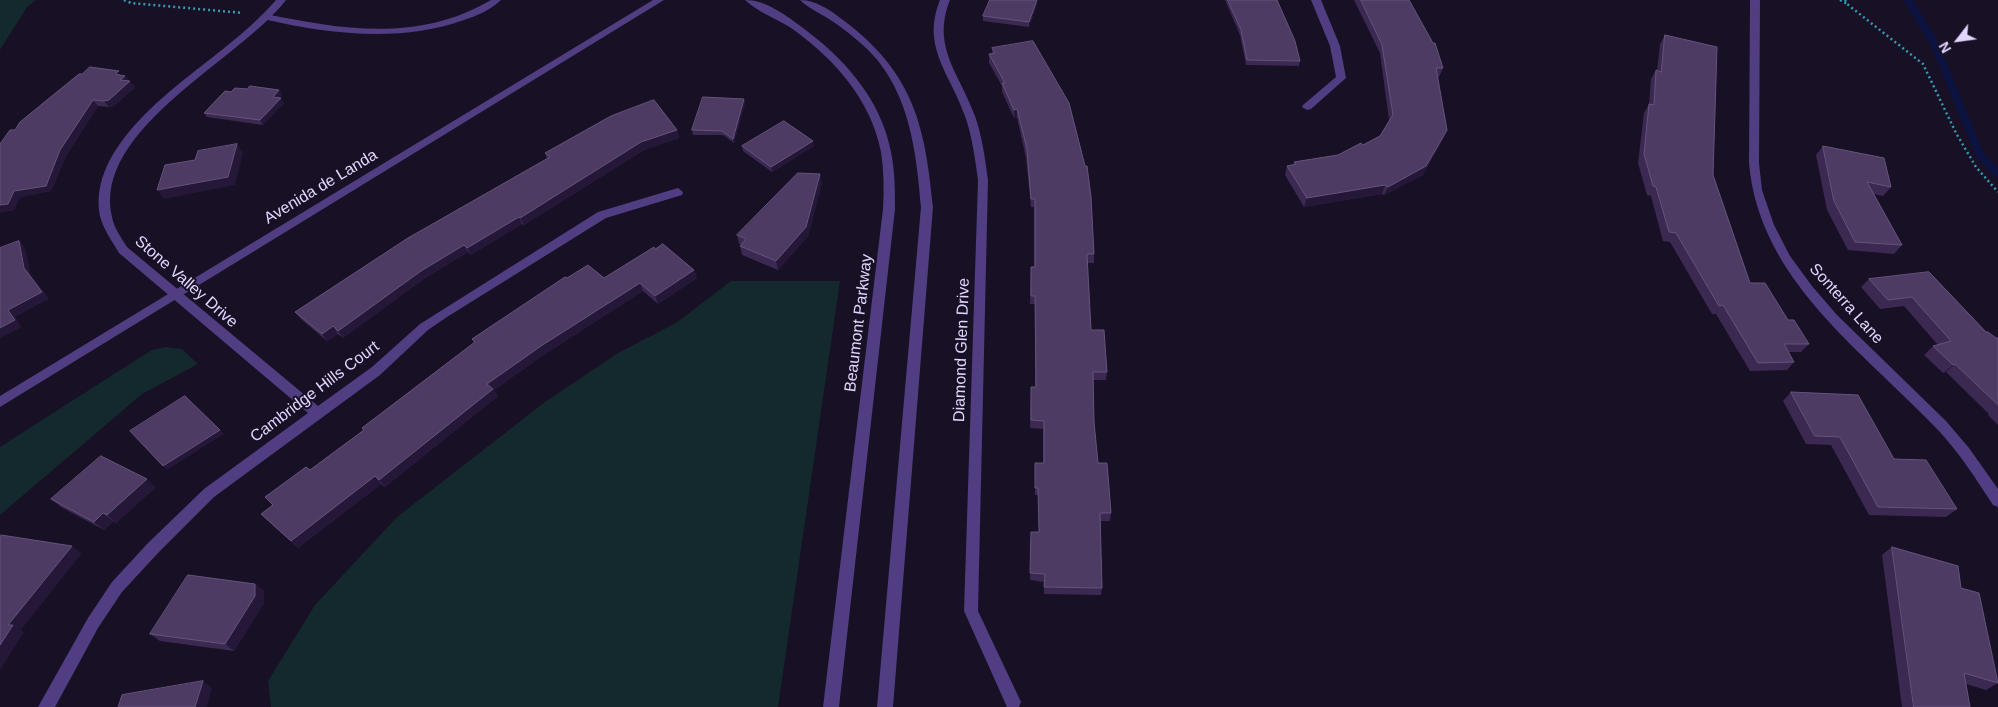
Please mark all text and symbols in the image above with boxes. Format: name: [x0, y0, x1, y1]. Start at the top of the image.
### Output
north arrow: [1933, 15, 1983, 65]
text: N: [1936, 39, 1954, 56]
street label: Avenida de Landa: [261, 146, 381, 228]
street label: Stone Valley Drive: [130, 232, 242, 332]
street label: Beaumont Parkway: [841, 253, 877, 393]
street label: Sonterra Lane: [1805, 260, 1887, 348]
street label: Diamond Glen Drive: [950, 278, 974, 422]
street label: Cambridge Hills Court: [247, 337, 383, 447]

